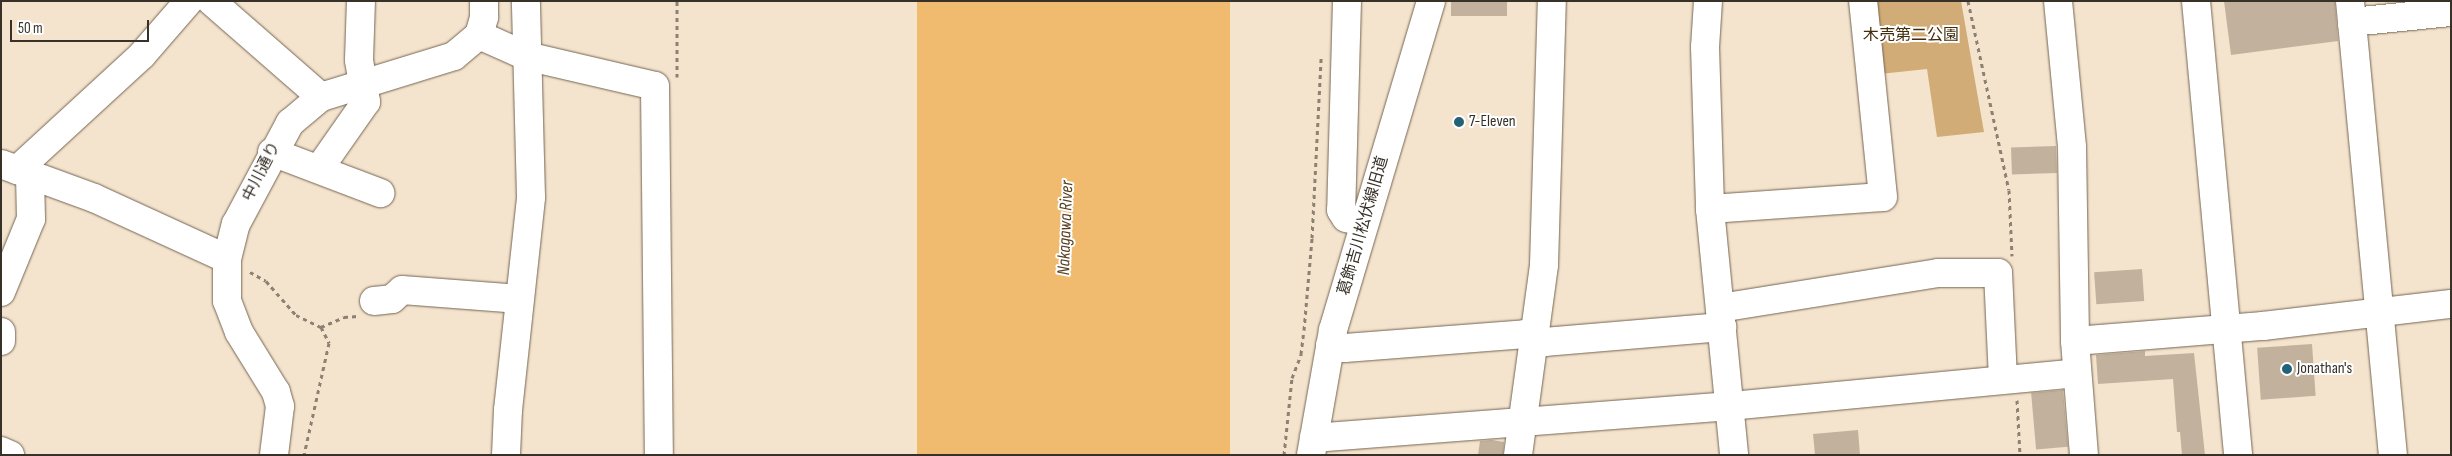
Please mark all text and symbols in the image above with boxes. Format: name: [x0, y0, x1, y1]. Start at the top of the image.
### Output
scale bar: [12, 10, 151, 42]
text: 50 m: [18, 19, 43, 38]
park label: 木売第二公園: [1863, 26, 1959, 46]
place label: 7-Eleven: [1469, 112, 1516, 132]
marker: 7-Eleven: [1453, 116, 1465, 128]
street label: 中川通り: [239, 139, 285, 205]
street label: 葛飾吉川松伏線旧道: [1335, 154, 1393, 298]
water label: Nakagawa River: [1054, 180, 1078, 276]
place label: Jonathan's: [2297, 359, 2352, 379]
marker: Jonathan's: [2281, 363, 2293, 375]

